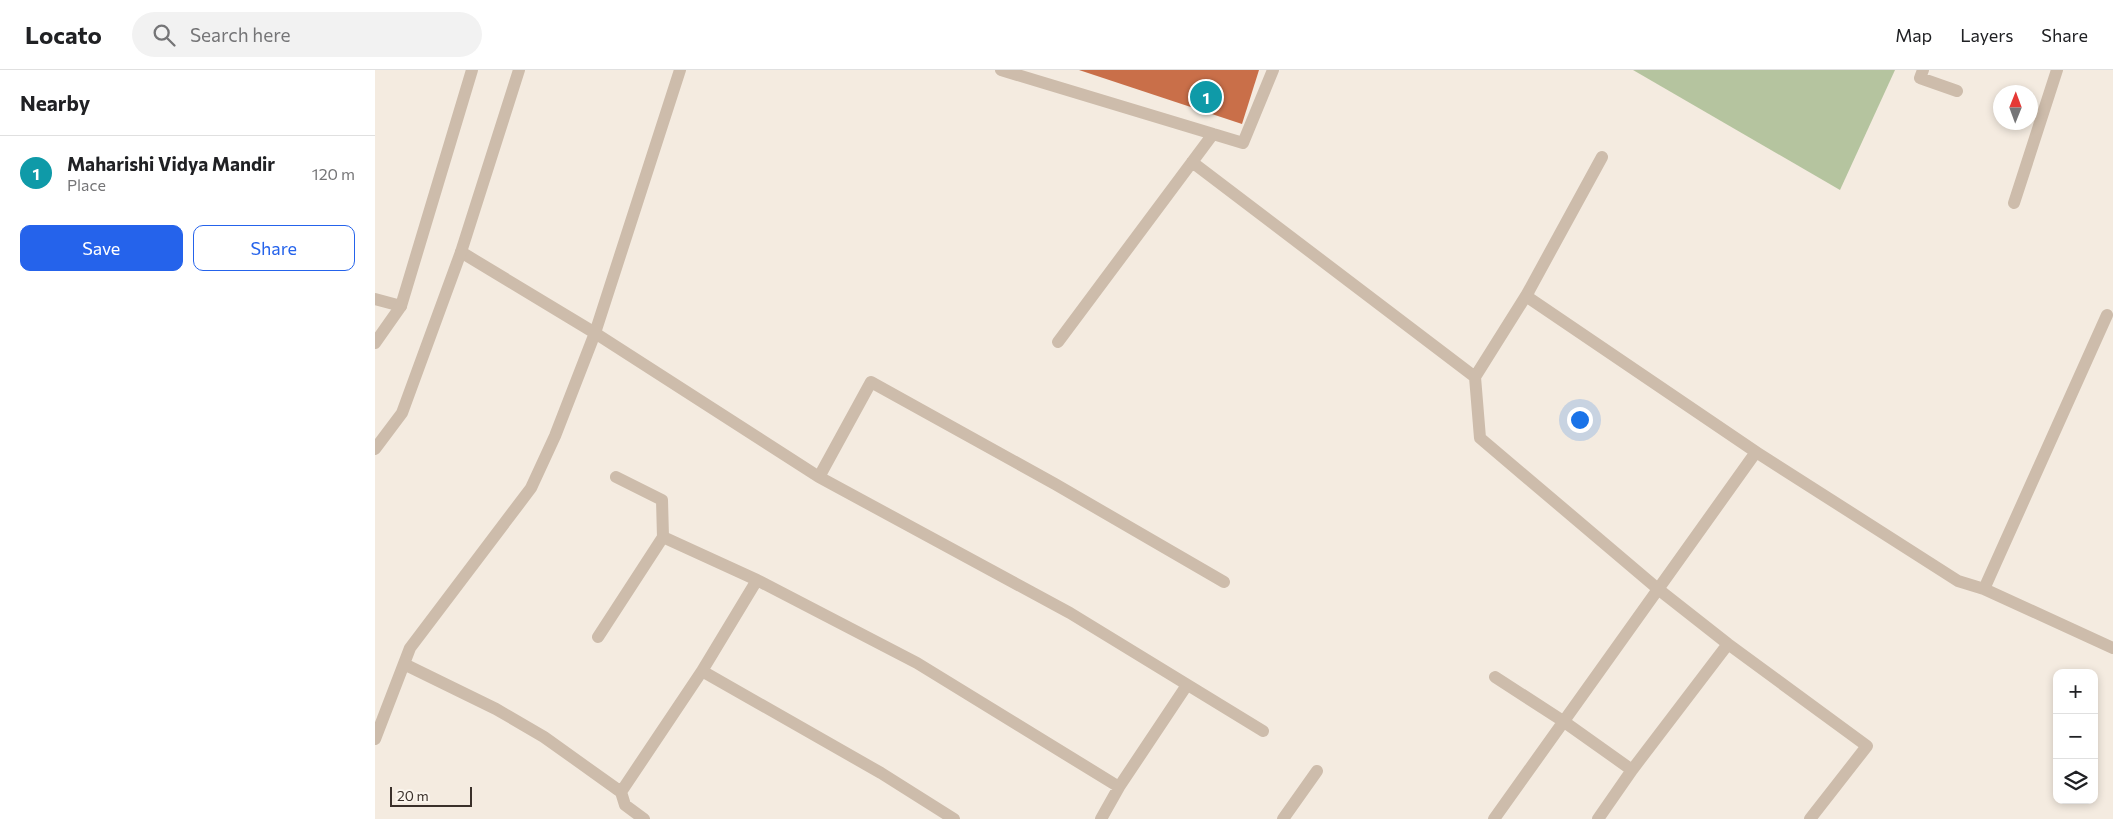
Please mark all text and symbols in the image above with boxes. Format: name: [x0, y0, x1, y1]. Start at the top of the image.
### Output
search box: [132, 12, 482, 57]
text: Locato: [25, 20, 102, 49]
icon: search: [150, 21, 178, 49]
text: Search here: [190, 23, 290, 46]
text: Map: [1895, 24, 1932, 46]
text: Layers: [1960, 24, 2013, 46]
text: Share: [2041, 24, 2088, 46]
pin: 1: [1190, 78, 1222, 116]
north arrow: [1993, 85, 2038, 130]
text: Nearby: [20, 90, 90, 115]
text: Maharishi Vidya Mandir: [67, 152, 275, 175]
text: 1: [32, 164, 40, 183]
text: 120 m: [312, 164, 355, 183]
text: Place: [67, 175, 106, 194]
button: Save: [20, 225, 183, 271]
button: Share: [193, 225, 355, 271]
your location: [1567, 407, 1593, 433]
map controls: [2053, 669, 2098, 804]
button: +: [2053, 669, 2098, 714]
button: −: [2053, 714, 2098, 759]
button: layers: [2053, 759, 2098, 804]
scale bar: [390, 784, 473, 807]
text: 20 m: [397, 787, 429, 804]

